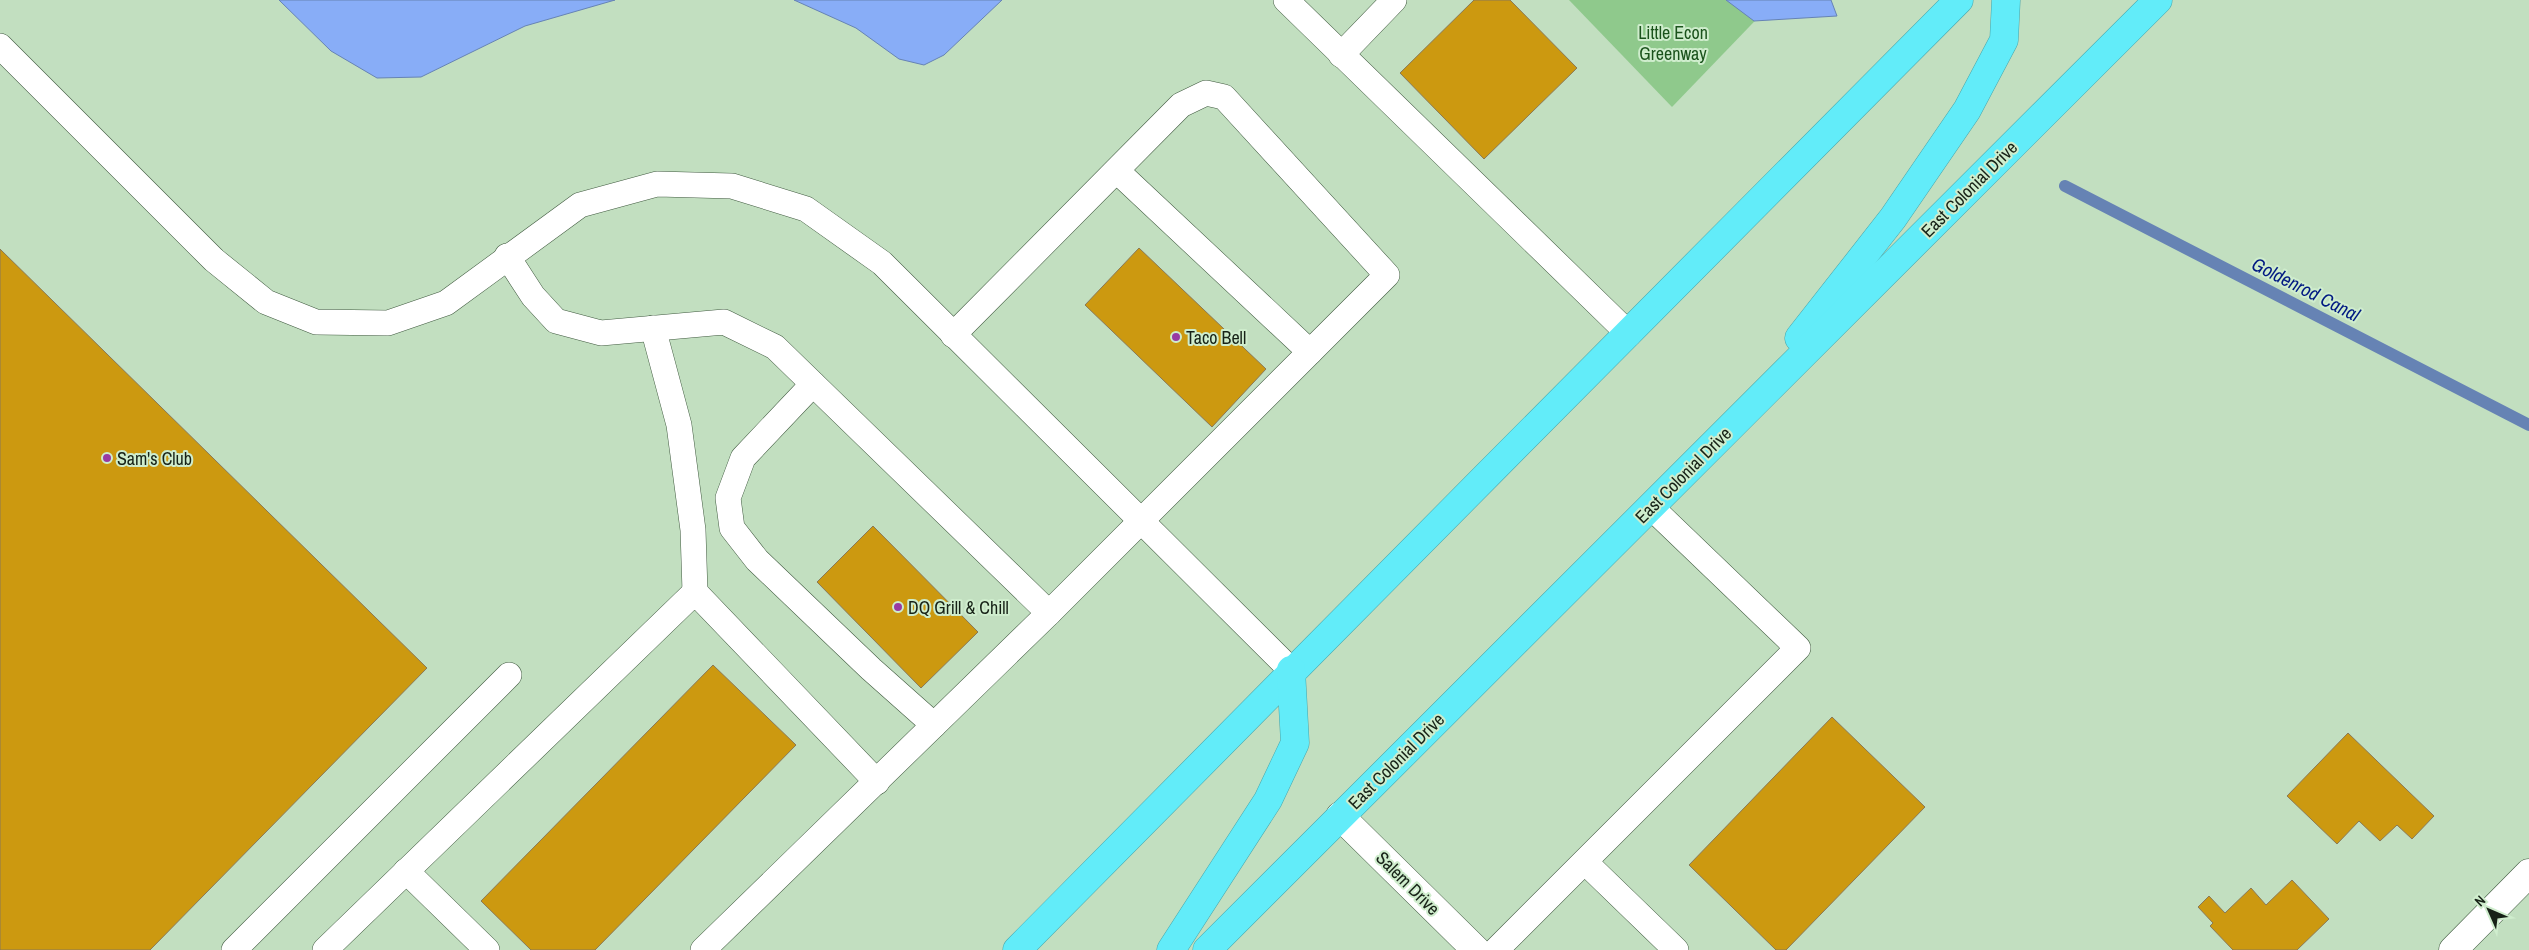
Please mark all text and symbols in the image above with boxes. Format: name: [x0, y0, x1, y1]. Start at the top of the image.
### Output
park label: Little Econ Greenway: [1638, 20, 1708, 66]
street label: East Colonial Drive: [1915, 135, 2023, 243]
water label: Goldenrod Canal: [2248, 251, 2365, 328]
place label: Taco Bell: [1186, 325, 1246, 350]
marker: Taco Bell: [1170, 331, 1182, 343]
street label: East Colonial Drive: [1629, 421, 1737, 529]
place label: Sam's Club: [117, 446, 192, 471]
marker: Sam's Club: [101, 452, 113, 464]
place label: DQ Grill & Chill: [908, 595, 1009, 620]
marker: DQ Grill & Chill: [892, 601, 904, 613]
street label: East Colonial Drive: [1342, 707, 1450, 815]
street label: Salem Drive: [1370, 845, 1446, 921]
north arrow: [2464, 885, 2514, 935]
text: N: [2471, 892, 2489, 910]

